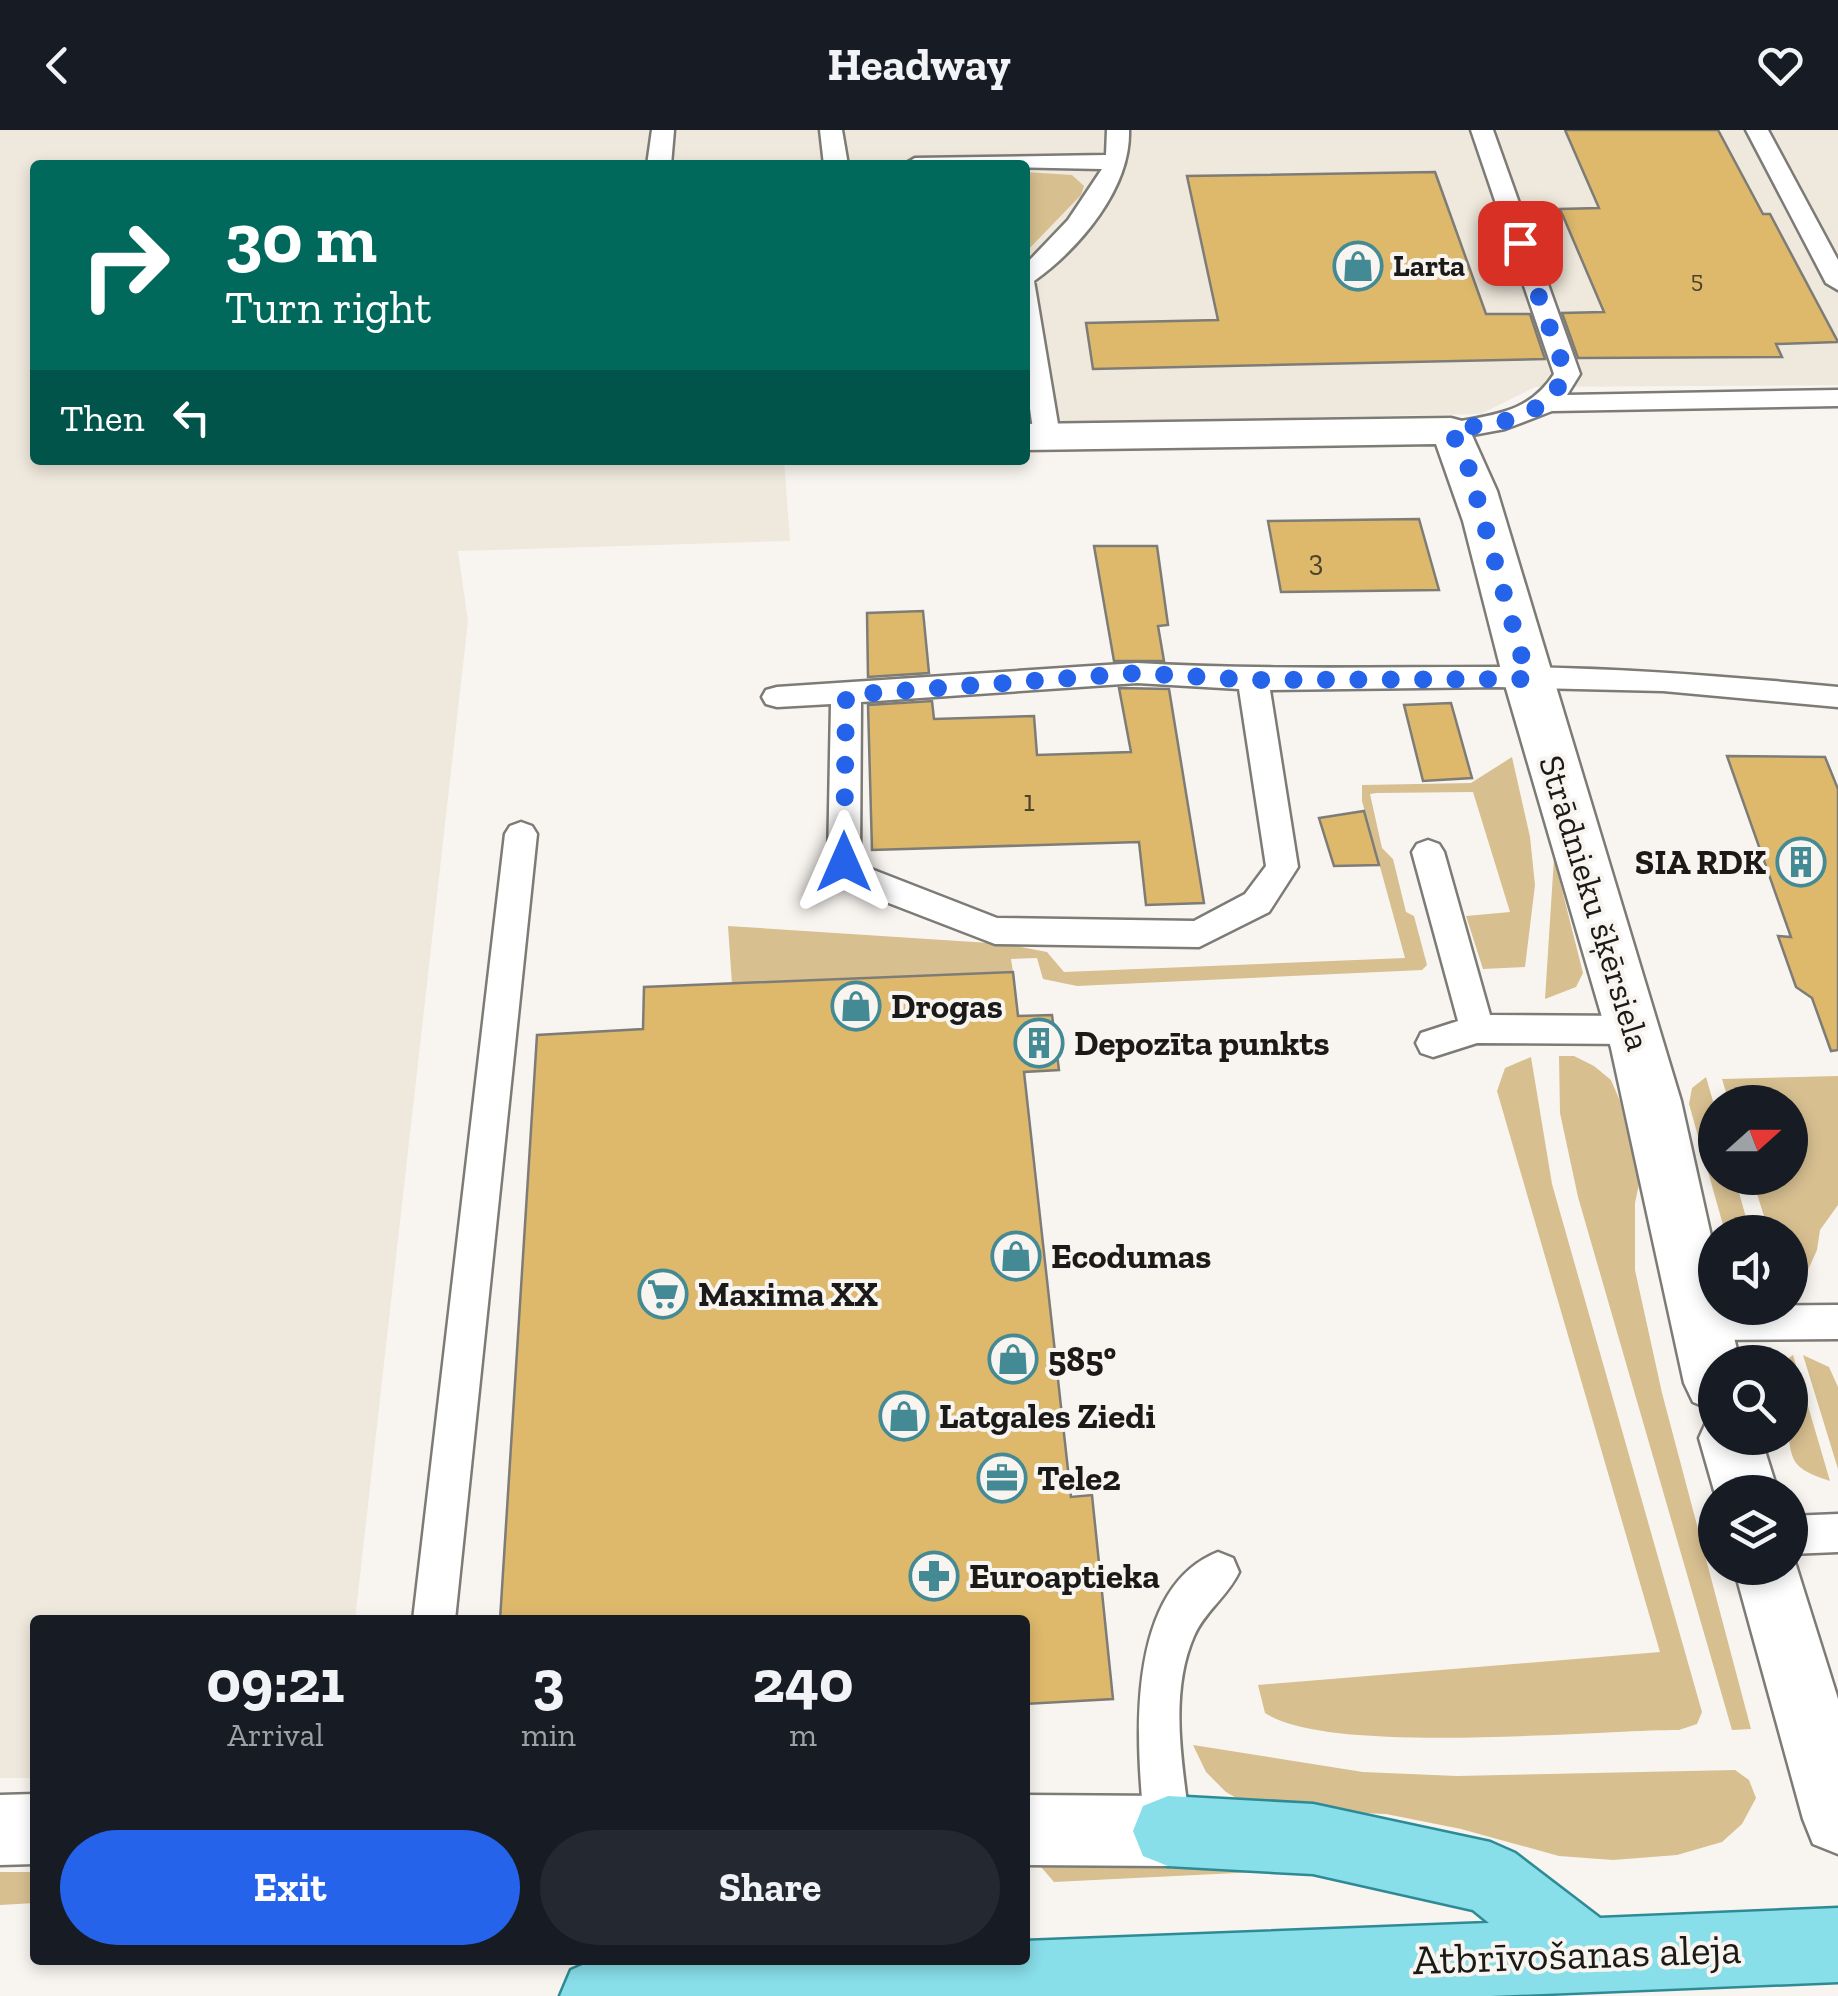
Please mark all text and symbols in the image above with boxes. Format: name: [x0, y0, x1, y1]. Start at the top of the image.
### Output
icon: back: [30, 38, 85, 93]
text: Headway: [827, 38, 1011, 92]
icon: heart: [1753, 38, 1808, 93]
text: 30 m: [225, 196, 377, 280]
icon: right: [60, 200, 190, 330]
pin: [1478, 201, 1563, 286]
icon: arrive: [1493, 216, 1548, 271]
shop icon: Larta: [1332, 240, 1384, 292]
place label: Larta: [1393, 248, 1465, 284]
house number: 5: [1691, 264, 1703, 294]
text: Turn right: [225, 281, 431, 335]
icon: left: [164, 390, 219, 445]
text: Then: [60, 395, 144, 441]
house number: 3: [1309, 543, 1323, 579]
street label: Strādnieku šķērsiela: [1530, 750, 1660, 1056]
house number: 1: [1023, 783, 1035, 819]
position arrow: [792, 810, 896, 914]
building icon: SIA RDK: [1775, 836, 1827, 888]
place label: SIA RDK: [1635, 841, 1766, 883]
shop icon: Drogas: [830, 980, 882, 1032]
place label: Drogas: [891, 985, 1003, 1027]
building icon: Depozīta punkts: [1013, 1017, 1065, 1069]
place label: Depozīta punkts: [1074, 1022, 1330, 1064]
north arrow: [1698, 1085, 1808, 1195]
map controls: [1698, 1085, 1808, 1585]
button: sound: [1698, 1215, 1808, 1325]
shop icon: Ecodumas: [990, 1230, 1042, 1282]
place label: Ecodumas: [1051, 1235, 1211, 1277]
supermarket icon: Maxima XX: [637, 1268, 689, 1320]
place label: Maxima XX: [698, 1273, 878, 1315]
shop icon: 585°: [987, 1333, 1039, 1385]
place label: 585°: [1048, 1338, 1116, 1380]
button: search: [1698, 1345, 1808, 1455]
shop icon: Latgales Ziedi: [878, 1390, 930, 1442]
place label: Latgales Ziedi: [939, 1395, 1156, 1437]
office icon: Tele2: [976, 1452, 1028, 1504]
place label: Tele2: [1037, 1457, 1121, 1499]
button: layers: [1698, 1475, 1808, 1585]
pharmacy icon: Euroaptieka: [908, 1550, 960, 1602]
place label: Euroaptieka: [969, 1555, 1160, 1597]
text: 09:21: [207, 1645, 345, 1717]
text: 3: [533, 1645, 564, 1717]
text: 240: [752, 1645, 853, 1717]
text: Arrival: [227, 1716, 324, 1754]
text: min: [521, 1716, 576, 1754]
text: m: [789, 1716, 817, 1754]
button: Exit: [60, 1830, 520, 1945]
button: Share: [540, 1830, 1000, 1945]
street label: Atbrīvošanas aleja: [1412, 1923, 1742, 1985]

